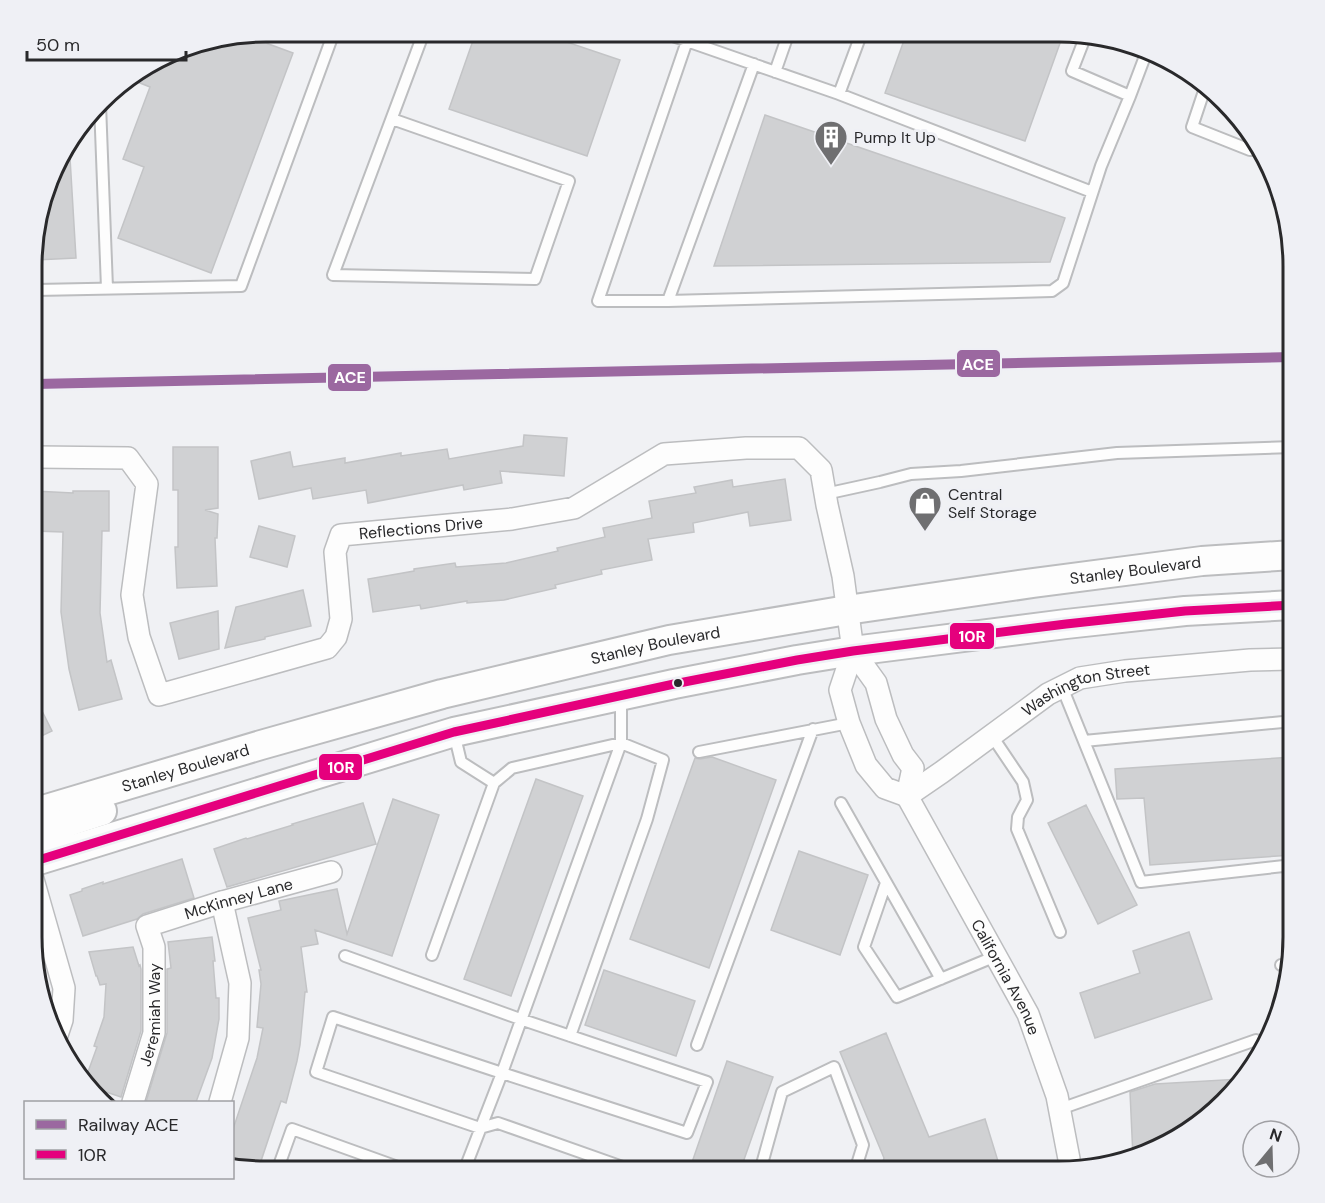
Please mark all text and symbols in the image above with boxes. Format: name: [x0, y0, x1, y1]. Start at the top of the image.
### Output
scale bar: [27, 24, 186, 62]
text: 50 m: [36, 33, 80, 57]
building icon: Pump It Up: [813, 119, 849, 166]
place label: Pump It Up: [854, 127, 936, 148]
line badge: ACE: [956, 349, 1001, 378]
text: ACE: [962, 354, 994, 375]
line badge: ACE: [327, 363, 372, 392]
text: ACE: [334, 367, 366, 388]
place label: Central Self Storage: [948, 484, 1037, 523]
shop icon: Central Self Storage: [907, 485, 943, 532]
street label: Reflections Drive: [358, 512, 484, 544]
street label: Stanley Boulevard: [1069, 551, 1202, 589]
street label: Stanley Boulevard: [588, 622, 722, 669]
line badge: 10R: [949, 622, 995, 650]
text: 10R: [958, 626, 986, 647]
street label: Washington Street: [1017, 659, 1151, 721]
unlabelled marker: [672, 677, 684, 689]
street label: Stanley Boulevard: [119, 739, 252, 797]
line badge: 10R: [318, 753, 363, 781]
text: 10R: [327, 757, 355, 778]
street label: McKinney Lane: [182, 873, 295, 924]
street label: California Avenue: [966, 915, 1045, 1038]
street label: Jeremiah Way: [134, 963, 165, 1069]
legend: [24, 1101, 234, 1179]
text: Railway ACE: [78, 1113, 179, 1137]
north arrow: [1241, 1119, 1301, 1179]
text: N: [1267, 1123, 1285, 1147]
text: 10R: [78, 1143, 107, 1167]

